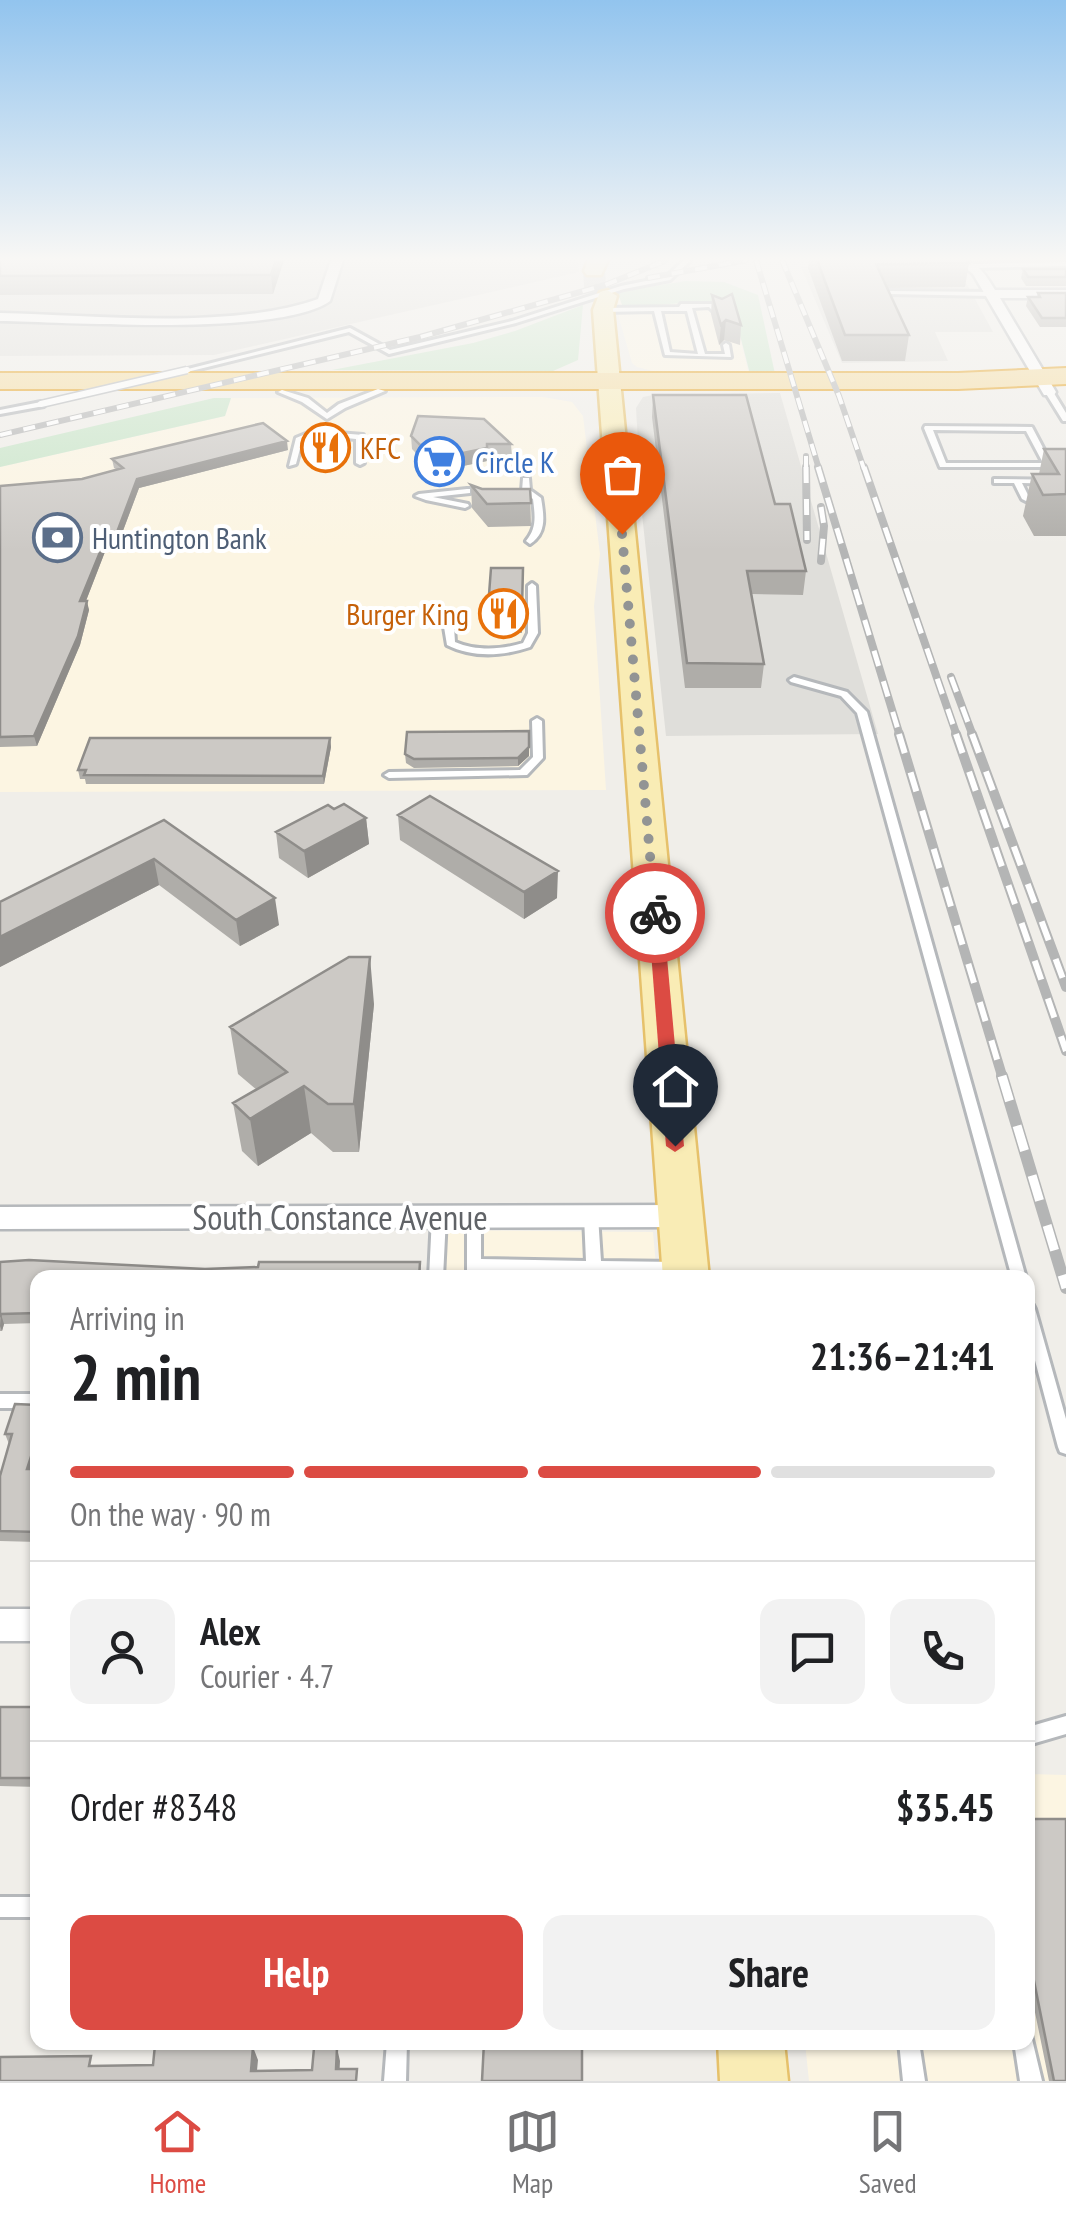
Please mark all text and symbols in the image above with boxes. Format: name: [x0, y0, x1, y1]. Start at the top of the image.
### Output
restaurant icon: KFC: [299, 421, 351, 473]
place label: KFC: [360, 428, 401, 467]
pin: [580, 432, 665, 535]
supermarket icon: Circle K: [414, 435, 466, 487]
place label: Circle K: [475, 442, 555, 481]
icon: bag: [595, 447, 650, 502]
bank icon: Huntington Bank: [31, 511, 83, 563]
place label: Huntington Bank: [92, 518, 267, 557]
restaurant icon: Burger King: [478, 587, 530, 639]
place label: Burger King: [346, 594, 469, 633]
courier: [605, 863, 705, 963]
icon: bike: [628, 886, 683, 941]
pin: [633, 1044, 718, 1147]
icon: home: [648, 1059, 703, 1114]
street label: South Constance Avenue: [192, 1194, 488, 1240]
text: Arriving in: [70, 1297, 185, 1339]
text: 21:36–21:41: [810, 1331, 995, 1380]
text: 2 min: [70, 1334, 201, 1418]
text: On the way · 90 m: [70, 1493, 271, 1535]
button: person: [70, 1599, 175, 1704]
button: chat: [760, 1599, 865, 1704]
button: phone: [890, 1599, 995, 1704]
text: Alex: [200, 1606, 261, 1655]
text: Courier · 4.7: [200, 1655, 334, 1697]
text: Order #8348: [70, 1782, 237, 1831]
text: $35.45: [896, 1782, 995, 1831]
button: Help: [70, 1915, 523, 2030]
button: Share: [543, 1915, 995, 2030]
tab: Home: [149, 2104, 206, 2201]
tab: Map: [505, 2104, 560, 2201]
tab: Saved: [859, 2104, 917, 2201]

